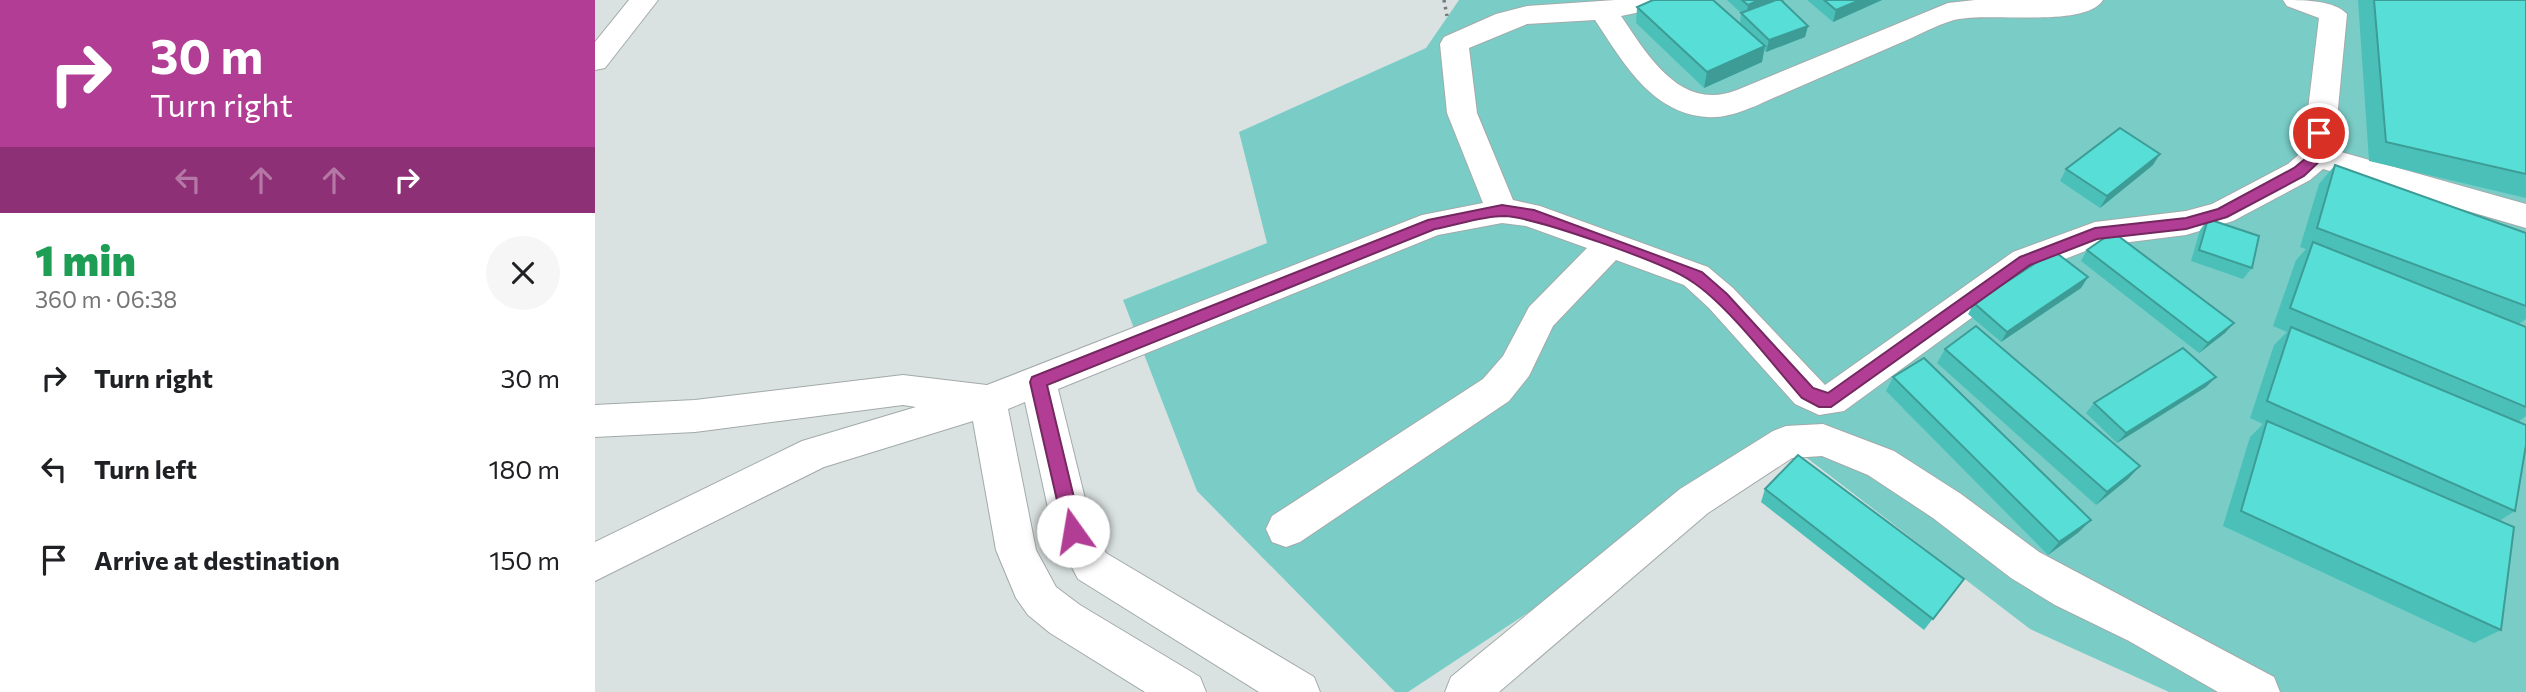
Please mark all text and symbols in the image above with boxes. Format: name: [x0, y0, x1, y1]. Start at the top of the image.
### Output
text: 30 m: [150, 24, 263, 84]
icon: right: [35, 28, 126, 119]
text: Turn right: [150, 84, 293, 124]
pin: [2289, 103, 2349, 163]
icon: arrive: [2300, 114, 2338, 152]
icon: left: [169, 161, 207, 199]
icon: ahead: [242, 161, 280, 199]
icon: ahead: [315, 161, 353, 199]
icon: right: [388, 161, 426, 199]
text: 1 min: [35, 233, 136, 285]
button: close: [486, 236, 560, 310]
text: 360 m · 06:38: [35, 285, 177, 313]
icon: right: [35, 359, 73, 397]
text: Turn right: [94, 362, 213, 393]
text: 30 m: [501, 362, 560, 393]
icon: left: [35, 450, 73, 488]
text: Turn left: [94, 453, 197, 484]
text: 180 m: [488, 453, 560, 484]
position arrow: [1036, 494, 1110, 568]
icon: arrive: [35, 541, 73, 579]
text: Arrive at destination: [94, 544, 340, 575]
text: 150 m: [489, 544, 560, 575]

